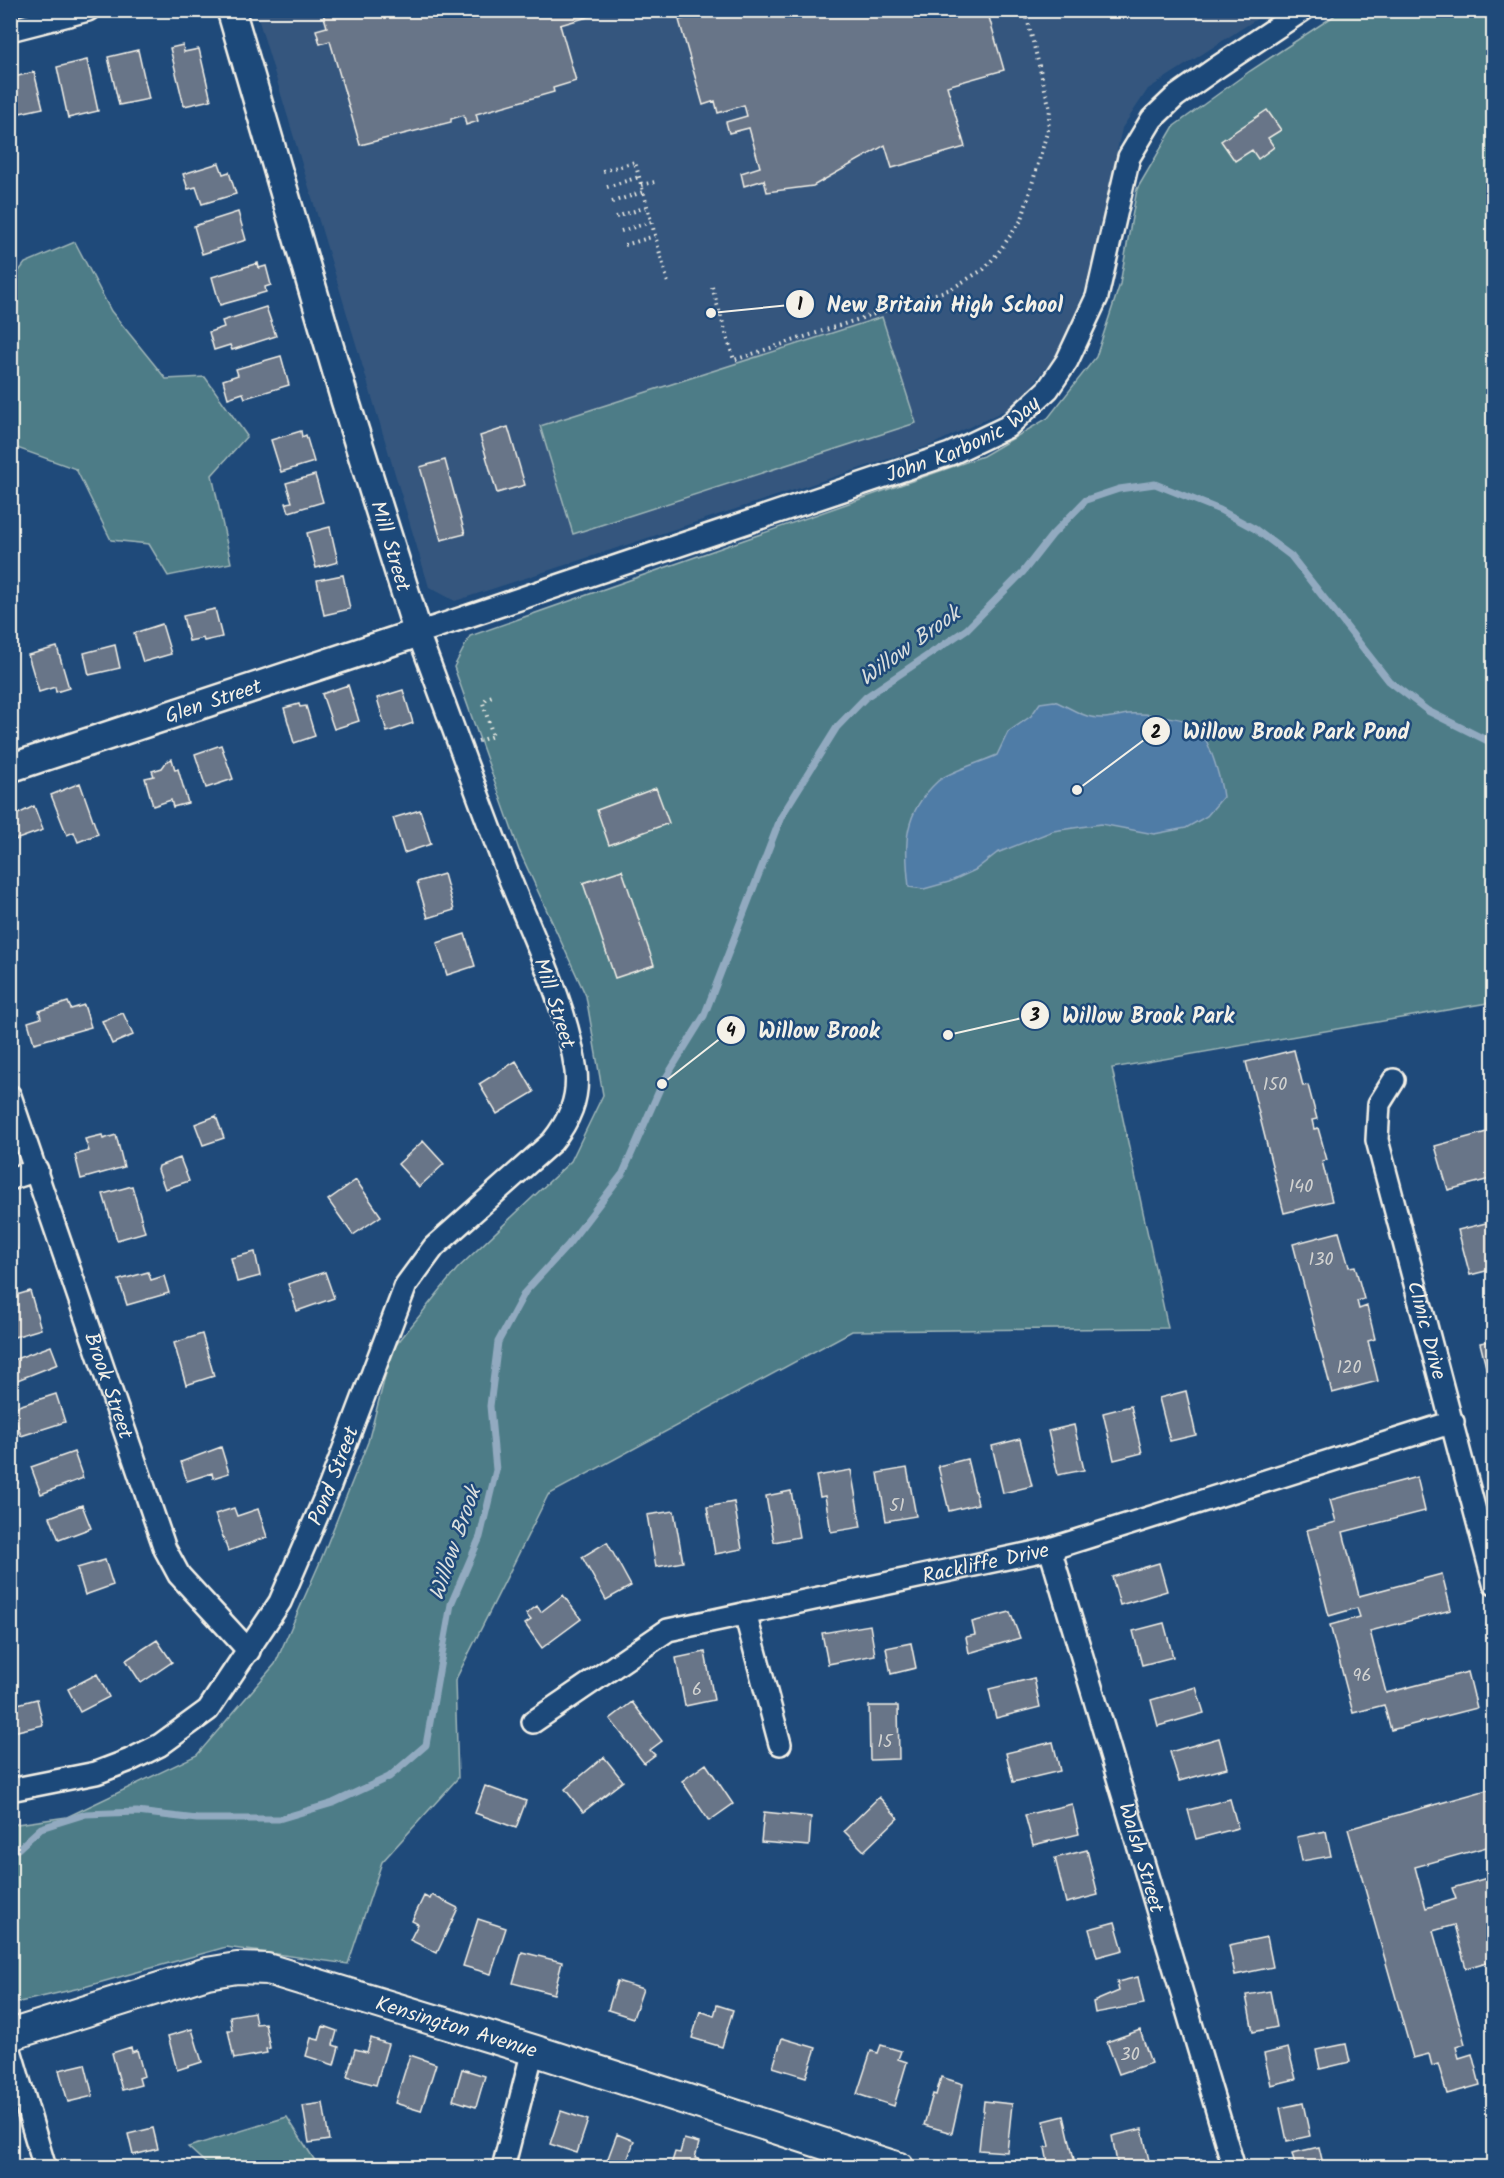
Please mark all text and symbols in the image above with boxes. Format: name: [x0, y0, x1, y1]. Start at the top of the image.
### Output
callout: New Britain High School: [785, 284, 1075, 324]
text: New Britain High School: [827, 289, 1063, 324]
text: 1: [797, 291, 803, 320]
street label: John Karbonic Way: [882, 389, 1049, 492]
street label: Mill Street: [360, 497, 419, 597]
water label: Willow Brook: [852, 596, 972, 696]
street label: Glen Street: [161, 670, 267, 734]
callout: Willow Brook Park Pond: [1141, 711, 1421, 751]
text: Willow Brook Park Pond: [1183, 716, 1410, 751]
text: 2: [1151, 719, 1161, 748]
street label: Mill Street: [523, 954, 584, 1054]
callout: Willow Brook Park: [1020, 995, 1246, 1035]
text: Willow Brook Park: [1062, 1000, 1235, 1035]
text: 3: [1029, 1002, 1040, 1031]
callout: Willow Brook: [716, 1010, 891, 1050]
text: Willow Brook: [758, 1015, 881, 1050]
text: 4: [726, 1017, 736, 1046]
house number: 150: [1263, 1071, 1287, 1100]
house number: 140: [1289, 1173, 1313, 1202]
house number: 130: [1309, 1246, 1333, 1275]
street label: Clinic Drive: [1397, 1278, 1455, 1384]
street label: Brook Street: [74, 1328, 141, 1445]
house number: 120: [1336, 1354, 1362, 1383]
street label: Pond Street: [300, 1421, 369, 1531]
water label: Willow Brook: [421, 1479, 493, 1605]
house number: 51: [889, 1492, 905, 1521]
street label: Rackliffe Drive: [919, 1534, 1053, 1594]
house number: 96: [1353, 1662, 1371, 1691]
house number: 6: [692, 1676, 702, 1705]
house number: 15: [877, 1728, 894, 1757]
street label: Walsh Street: [1108, 1799, 1173, 1918]
street label: Kensington Avenue: [371, 1988, 541, 2068]
house number: 30: [1120, 2041, 1140, 2070]

